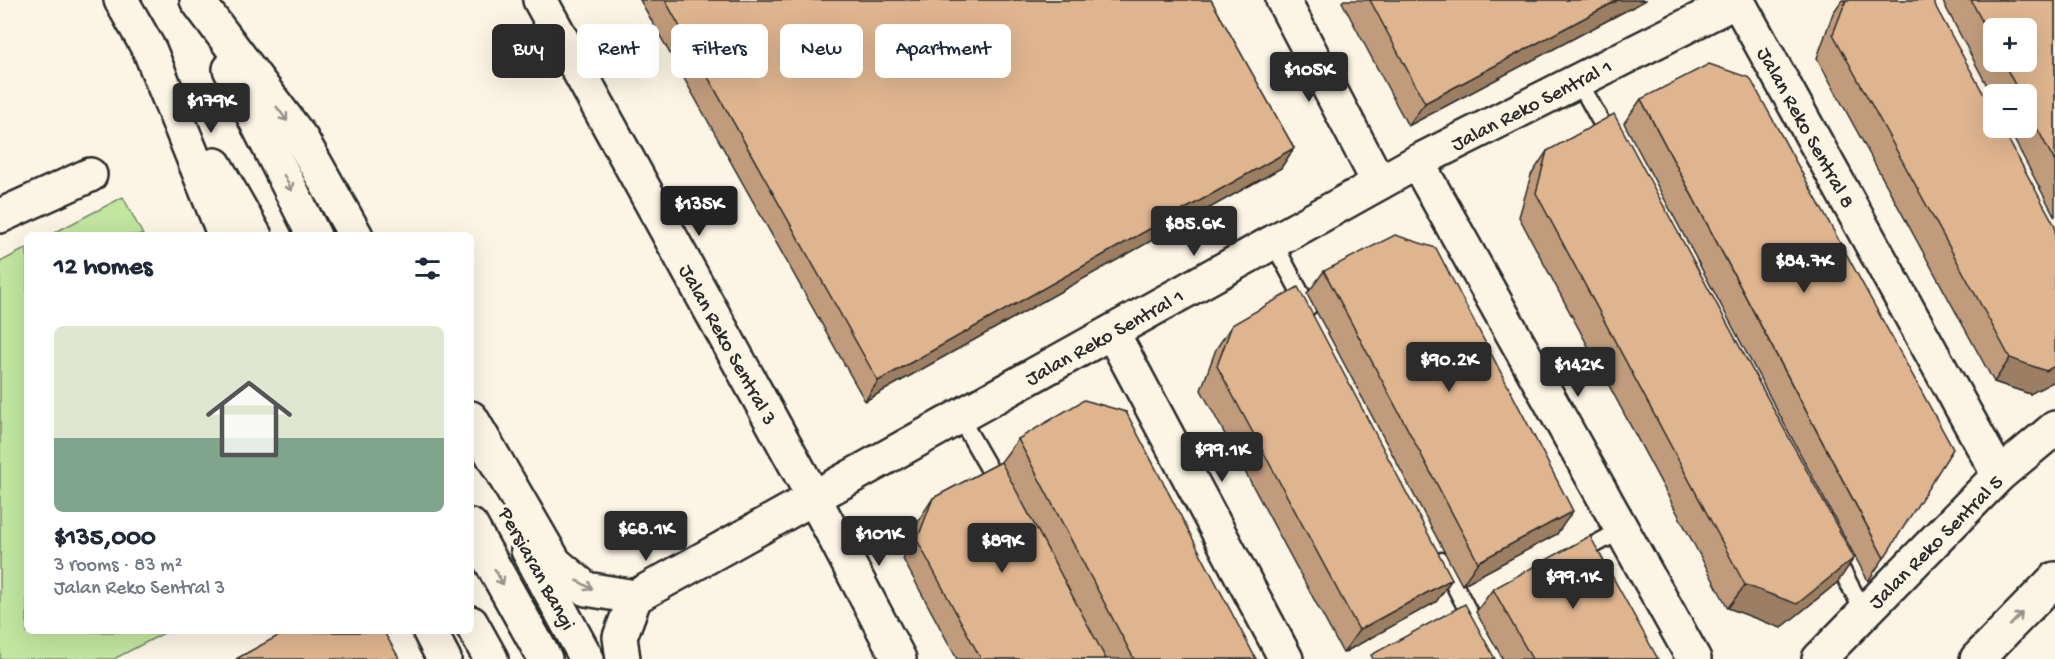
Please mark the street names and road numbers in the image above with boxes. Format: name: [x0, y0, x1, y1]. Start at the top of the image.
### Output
street label: Jalan Reko Sentral 8: [1749, 44, 1859, 214]
street label: Jalan Reko Sentral 1: [1448, 56, 1617, 159]
street label: Jalan Reko Sentral 3: [671, 261, 780, 430]
street label: Jalan Reko Sentral 1: [1022, 285, 1189, 393]
street label: Jalan Reko Sentral 5: [1865, 471, 2010, 616]
street label: Persiaran Bangi: [490, 503, 579, 636]

